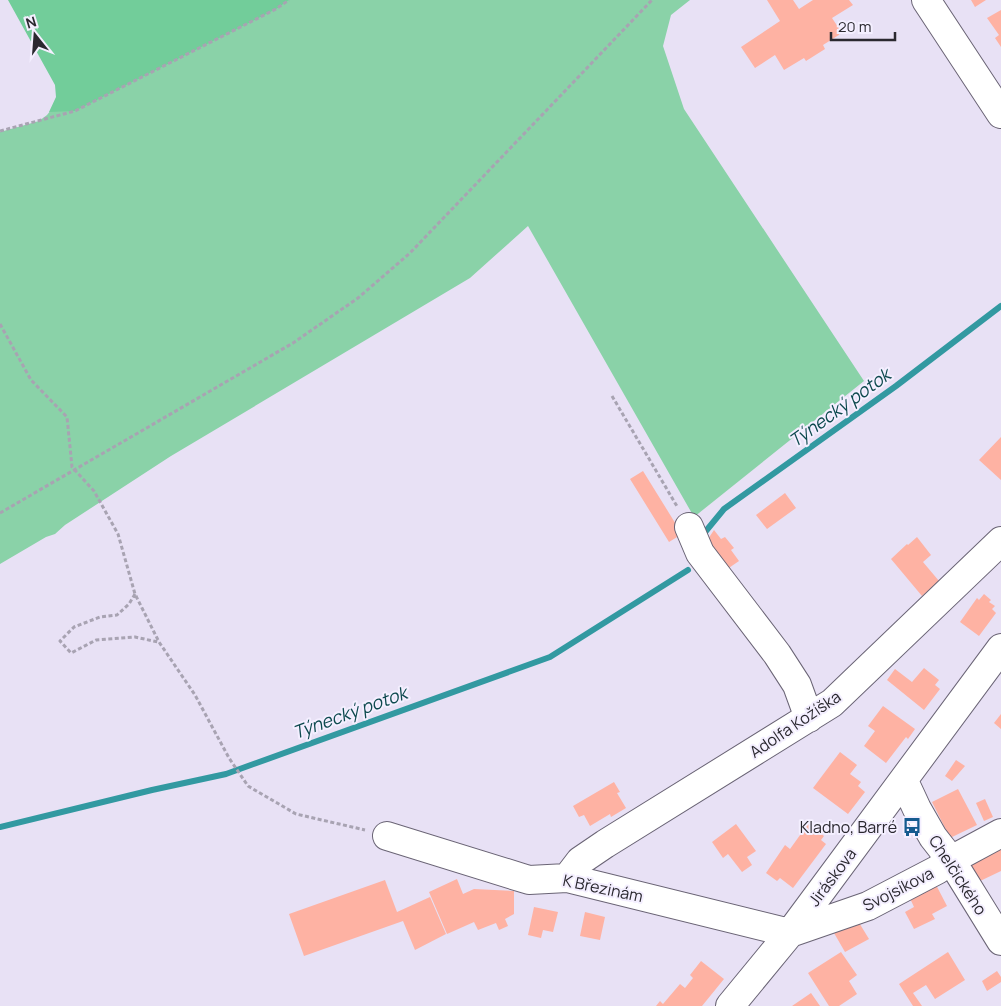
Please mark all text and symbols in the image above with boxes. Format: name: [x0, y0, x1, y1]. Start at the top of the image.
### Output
north arrow: [10, 10, 60, 60]
scale bar: [831, 10, 895, 42]
text: N: [23, 12, 39, 33]
text: 20 m: [838, 16, 871, 37]
water label: Týnecký potok: [784, 360, 897, 452]
water label: Týnecký potok: [289, 679, 413, 744]
street label: Adolfa Kožíška: [745, 685, 845, 763]
place label: Kladno, Barré: [800, 816, 897, 838]
bus stop icon: Kladno, Barré: [901, 816, 923, 838]
street label: Chelčického: [924, 831, 992, 919]
street label: Jiráskova: [803, 843, 861, 911]
street label: Svojsíkova: [859, 862, 937, 916]
street label: K Březinám: [561, 869, 645, 907]

